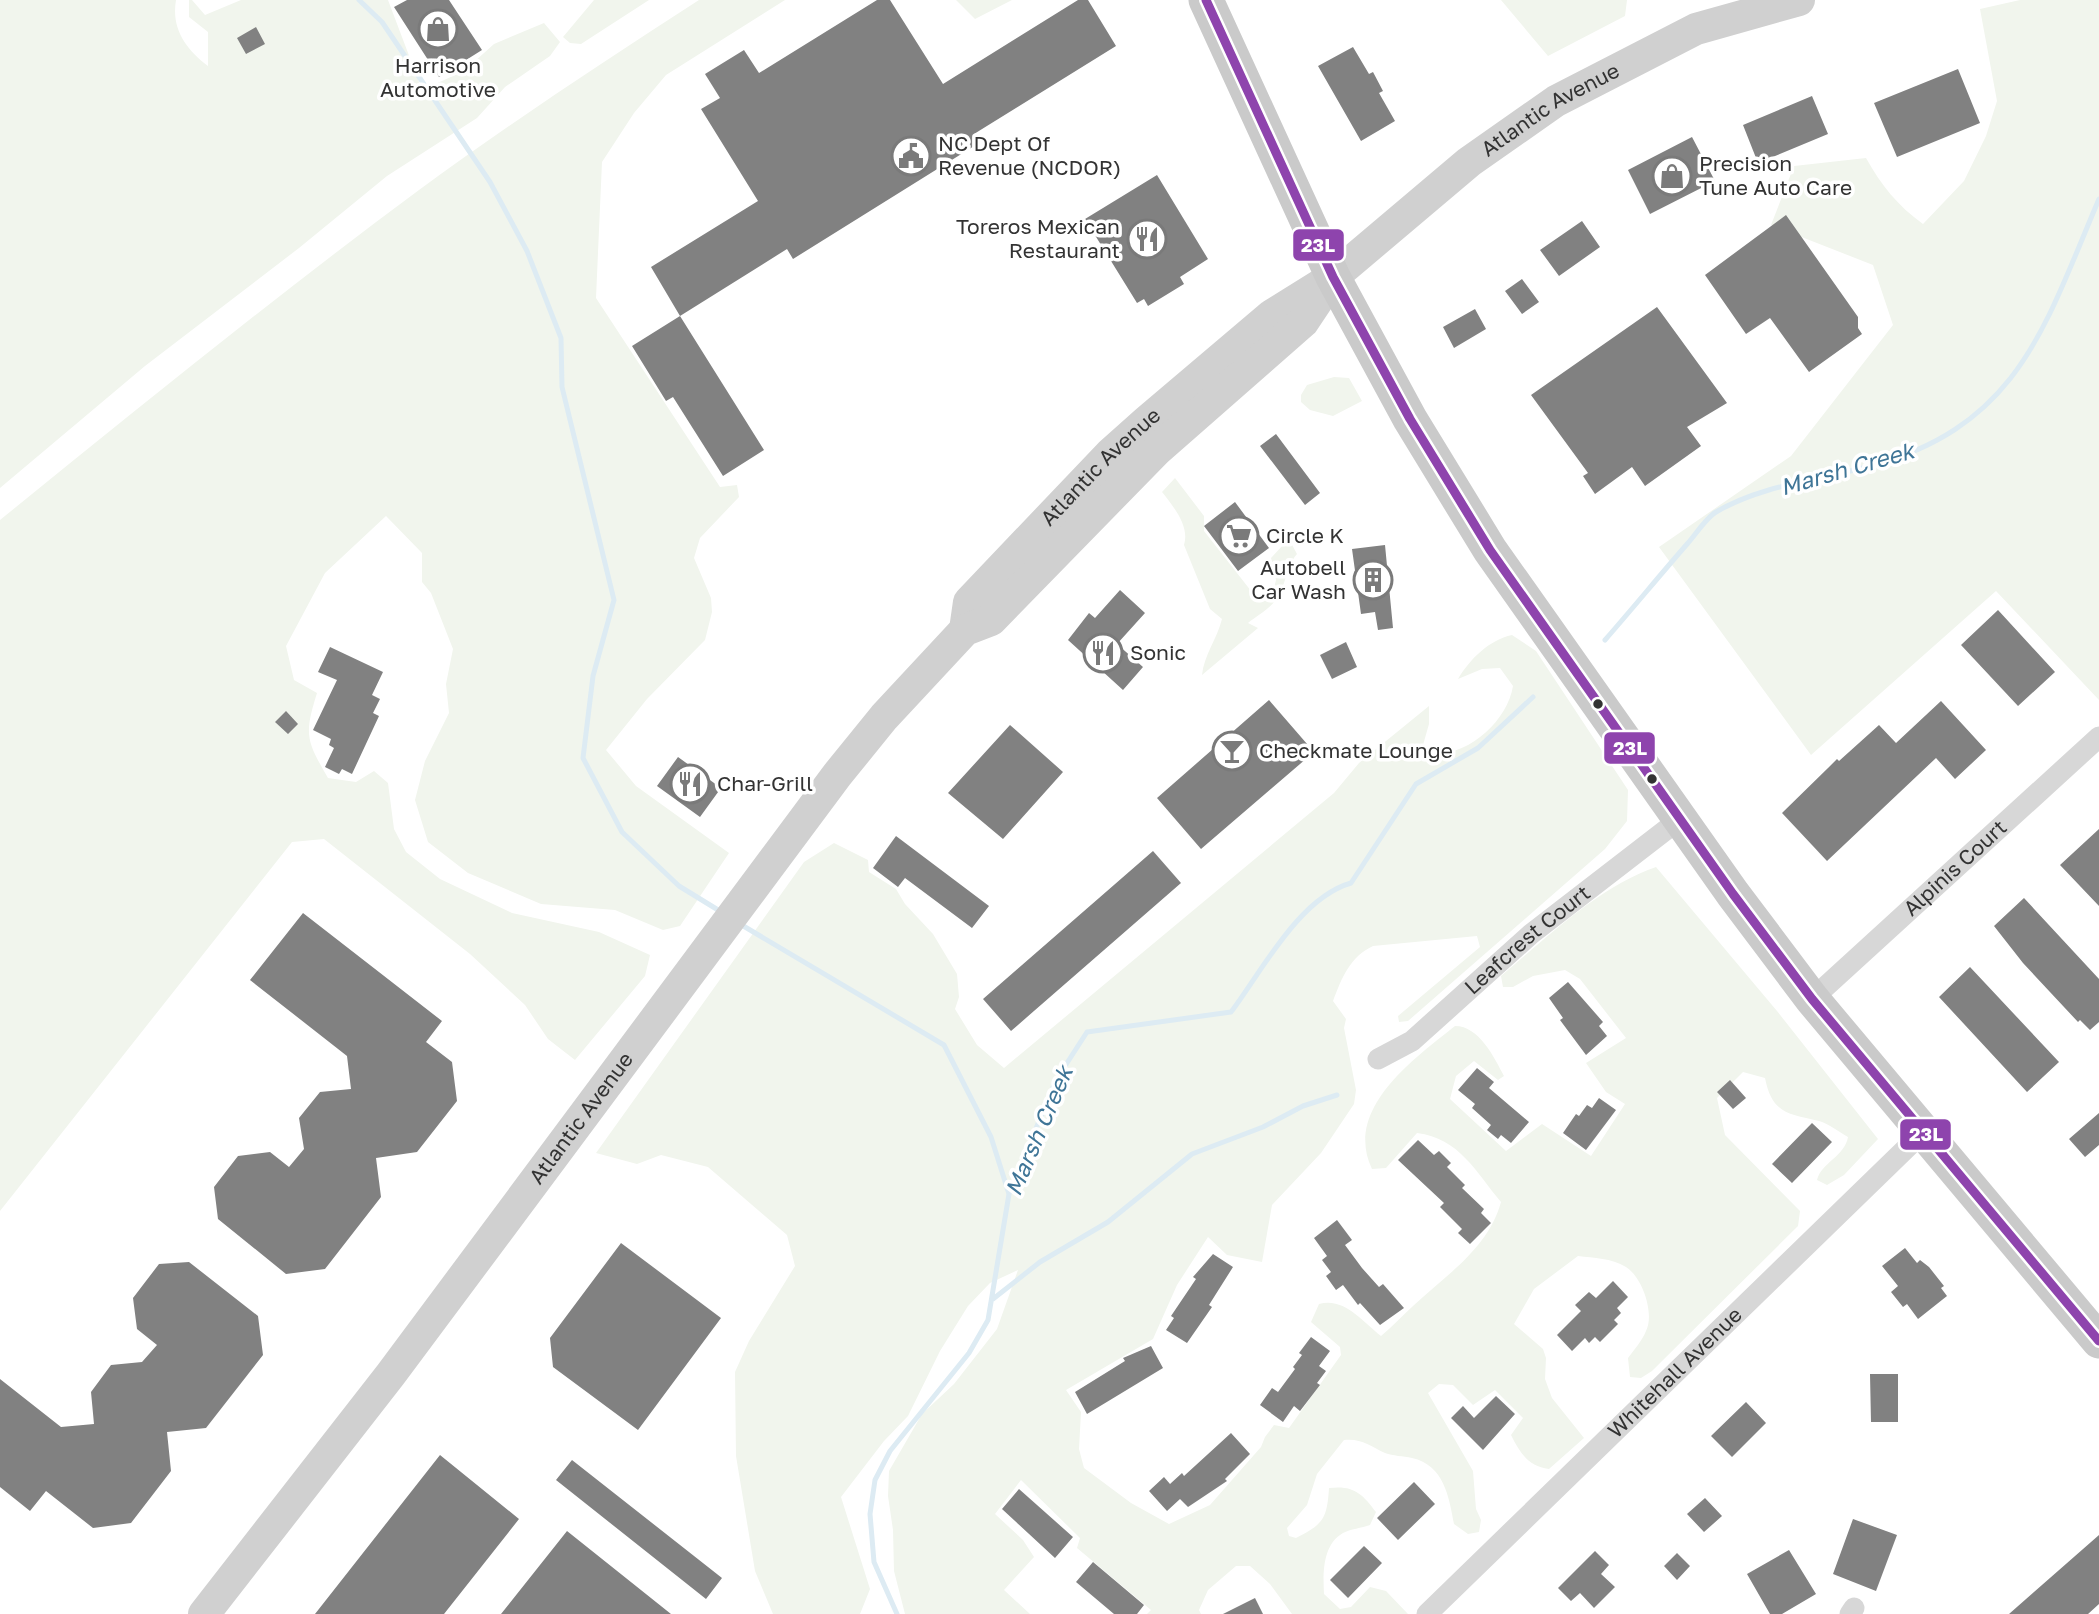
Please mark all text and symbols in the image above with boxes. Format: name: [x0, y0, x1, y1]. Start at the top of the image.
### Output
shop icon: Harrison Automotive: [417, 8, 459, 50]
place label: Harrison Automotive: [380, 52, 496, 102]
street label: Atlantic Avenue: [1476, 57, 1623, 162]
place label: NC Dept Of Revenue (NCDOR): [938, 130, 1121, 180]
public building icon: NC Dept Of Revenue (NCDOR): [890, 135, 932, 177]
place label: Precision Tune Auto Care: [1699, 150, 1852, 200]
shop icon: Precision Tune Auto Care: [1651, 155, 1693, 197]
place label: Toreros Mexican Restaurant: [956, 213, 1120, 263]
restaurant icon: Toreros Mexican Restaurant: [1126, 218, 1168, 260]
line badge: 23L: [1292, 228, 1345, 262]
text: 23L: [1301, 233, 1335, 256]
street label: Atlantic Avenue: [1035, 401, 1165, 531]
water label: Marsh Creek: [1777, 435, 1919, 501]
supermarket icon: Circle K: [1218, 515, 1260, 557]
place label: Circle K: [1266, 522, 1344, 548]
place label: Autobell Car Wash: [1251, 554, 1346, 604]
building icon: Autobell Car Wash: [1352, 559, 1394, 601]
restaurant icon: Sonic: [1082, 632, 1124, 674]
place label: Sonic: [1130, 639, 1186, 665]
unlabelled marker: [1591, 697, 1605, 711]
bar icon: Checkmate Lounge: [1211, 730, 1253, 772]
line badge: 23L: [1603, 731, 1656, 765]
text: 23L: [1613, 736, 1647, 759]
place label: Checkmate Lounge: [1259, 737, 1453, 763]
restaurant icon: Char-Grill: [669, 763, 711, 805]
place label: Char-Grill: [717, 770, 813, 796]
unlabelled marker: [1645, 772, 1659, 786]
street label: Alpinis Court: [1898, 814, 2012, 921]
street label: Leafcrest Court: [1459, 879, 1595, 1000]
street label: Atlantic Avenue: [523, 1047, 638, 1189]
water label: Marsh Creek: [998, 1060, 1079, 1200]
line badge: 23L: [1899, 1118, 1952, 1151]
text: 23L: [1909, 1122, 1943, 1145]
street label: Whitehall Avenue: [1602, 1301, 1747, 1443]

